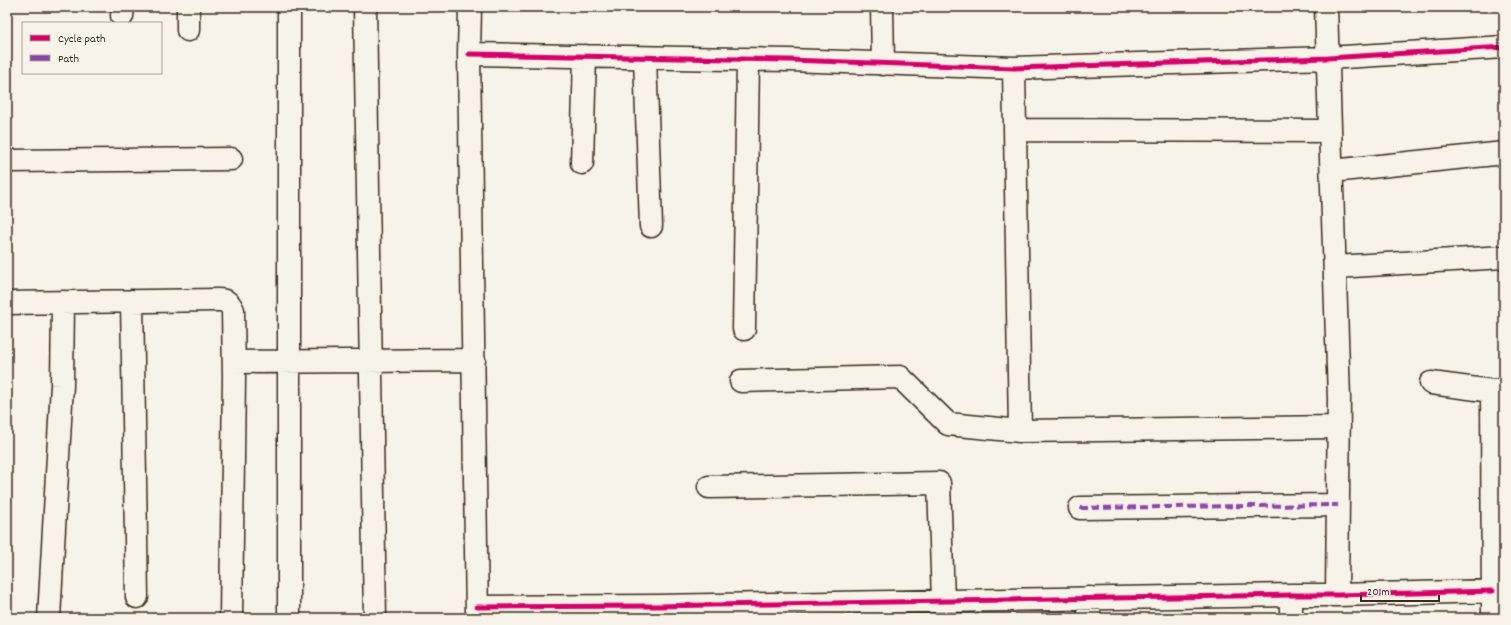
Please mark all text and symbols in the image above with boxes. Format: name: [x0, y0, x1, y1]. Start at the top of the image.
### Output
legend: [22, 22, 162, 74]
text: Cycle path: [58, 31, 106, 48]
text: Path: [58, 51, 79, 68]
scale bar: [1361, 577, 1439, 603]
text: 20 m: [1367, 584, 1390, 601]

